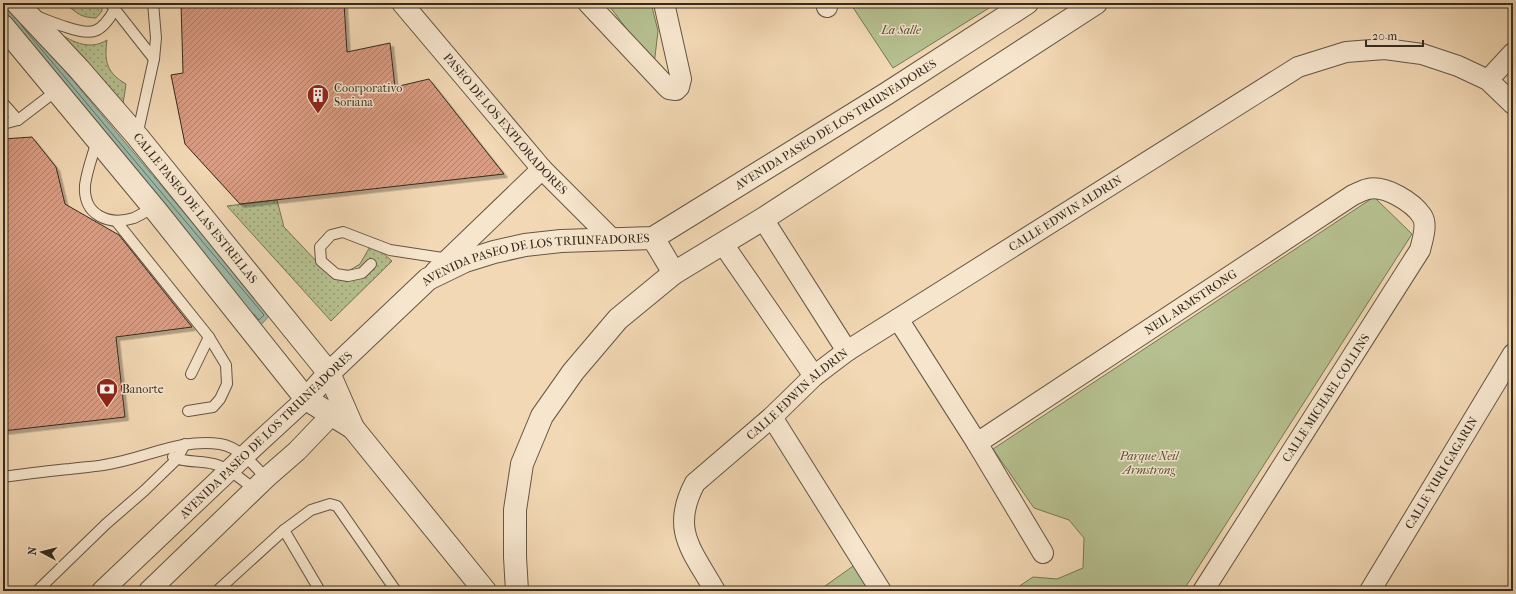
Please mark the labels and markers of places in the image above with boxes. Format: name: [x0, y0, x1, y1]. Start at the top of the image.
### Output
place label: Coorporativo Soriana: [334, 81, 402, 109]
building icon: Coorporativo Soriana: [305, 82, 331, 115]
bank icon: Banorte: [94, 376, 120, 409]
place label: Banorte: [122, 382, 164, 396]

